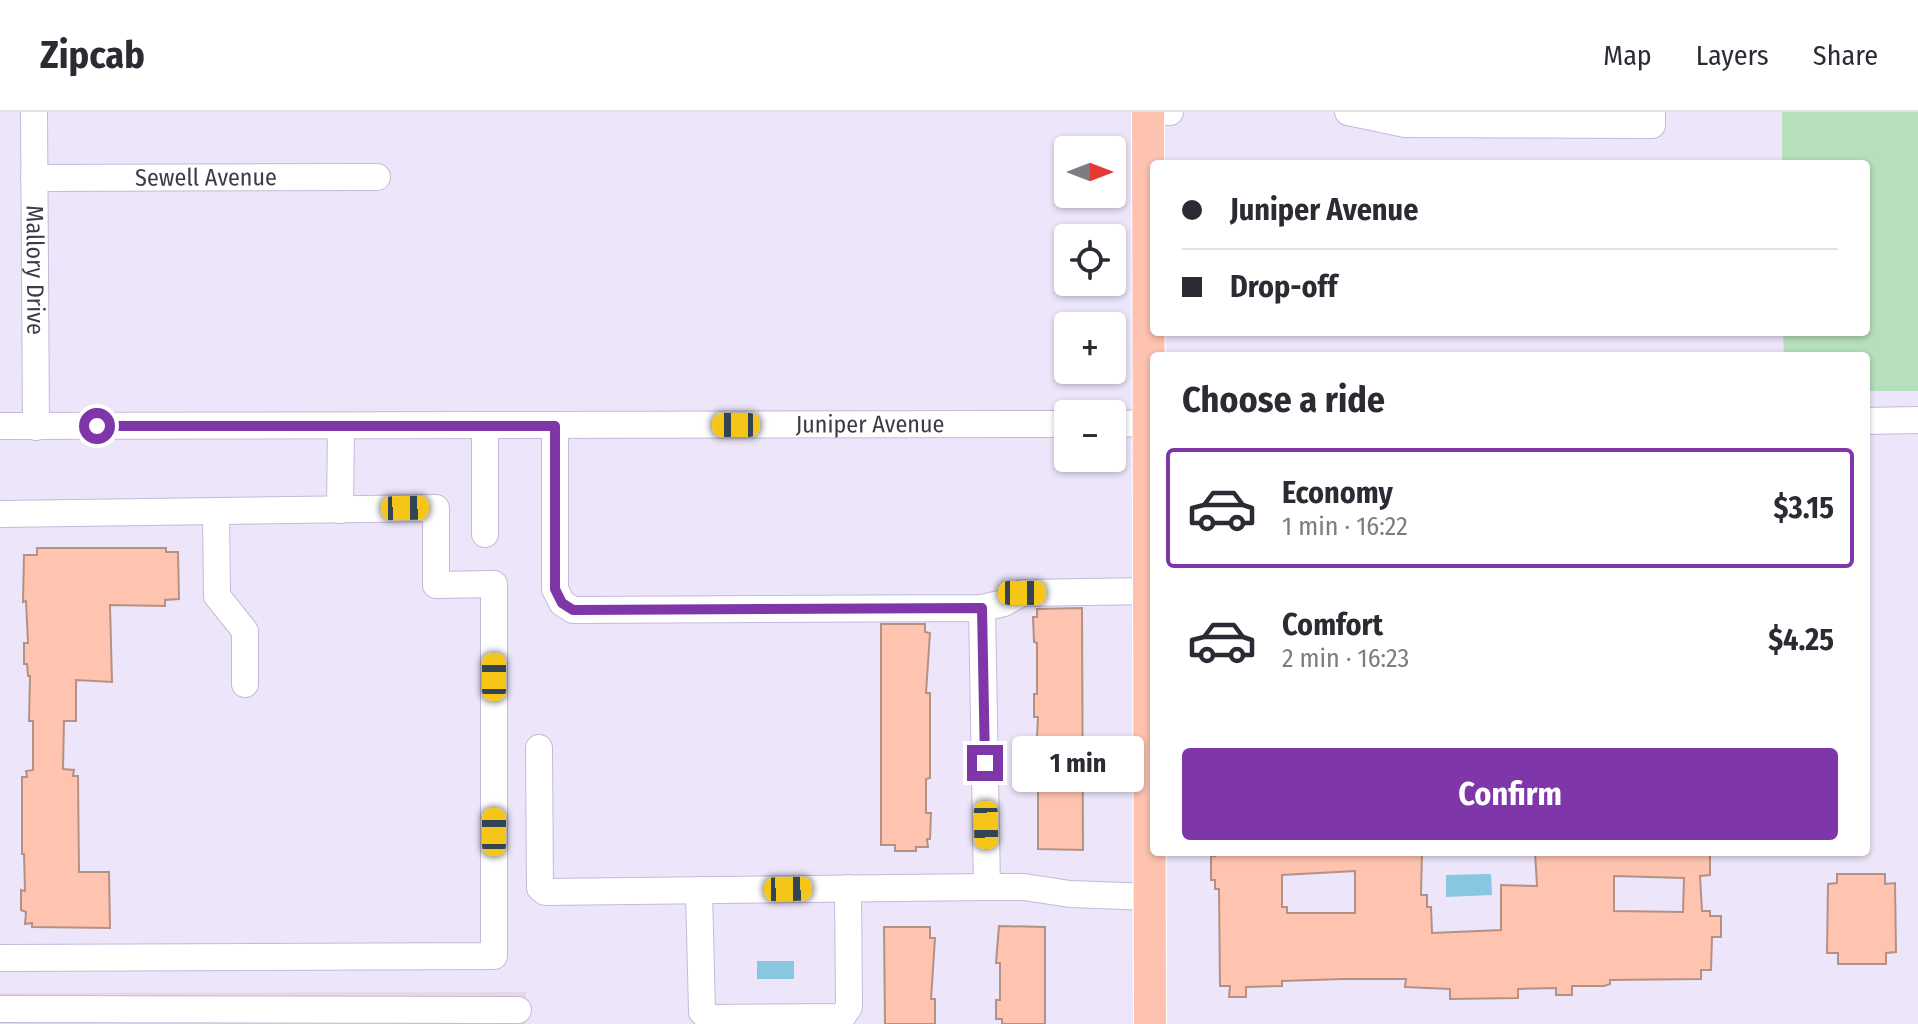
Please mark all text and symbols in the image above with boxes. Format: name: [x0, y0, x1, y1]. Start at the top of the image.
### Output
text: Zipcab: [40, 32, 145, 78]
text: Map: [1603, 39, 1652, 72]
text: Layers: [1696, 39, 1769, 72]
text: Share: [1813, 39, 1878, 72]
north arrow: [1054, 136, 1126, 208]
map controls: [1054, 136, 1126, 472]
street label: Sewell Avenue: [135, 163, 277, 192]
text: Juniper Avenue: [1230, 192, 1418, 228]
street label: Mallory Drive: [21, 205, 49, 335]
button: locate: [1054, 224, 1126, 296]
text: Drop-off: [1230, 269, 1337, 305]
button: +: [1054, 312, 1126, 384]
text: Choose a ride: [1182, 378, 1385, 422]
button: −: [1054, 400, 1126, 472]
route start: [79, 408, 115, 444]
street label: Juniper Avenue: [796, 410, 944, 439]
car: [712, 413, 760, 437]
icon: car: [1186, 472, 1258, 544]
text: Economy: [1282, 475, 1393, 511]
text: $3.15: [1774, 490, 1834, 526]
car: [381, 496, 429, 520]
text: 1 min · 16:22: [1282, 511, 1408, 542]
car: [998, 581, 1046, 605]
icon: car: [1186, 604, 1258, 676]
text: Comfort: [1282, 607, 1383, 643]
text: $4.25: [1768, 622, 1834, 658]
text: 2 min · 16:23: [1282, 643, 1409, 674]
car: [482, 653, 506, 701]
callout: 1 min: [1013, 735, 1145, 791]
route end: [967, 745, 1003, 781]
text: 1 min: [1050, 748, 1106, 779]
button: Confirm: [1182, 748, 1838, 840]
car: [974, 801, 998, 849]
car: [482, 808, 506, 856]
car: [764, 877, 812, 901]

